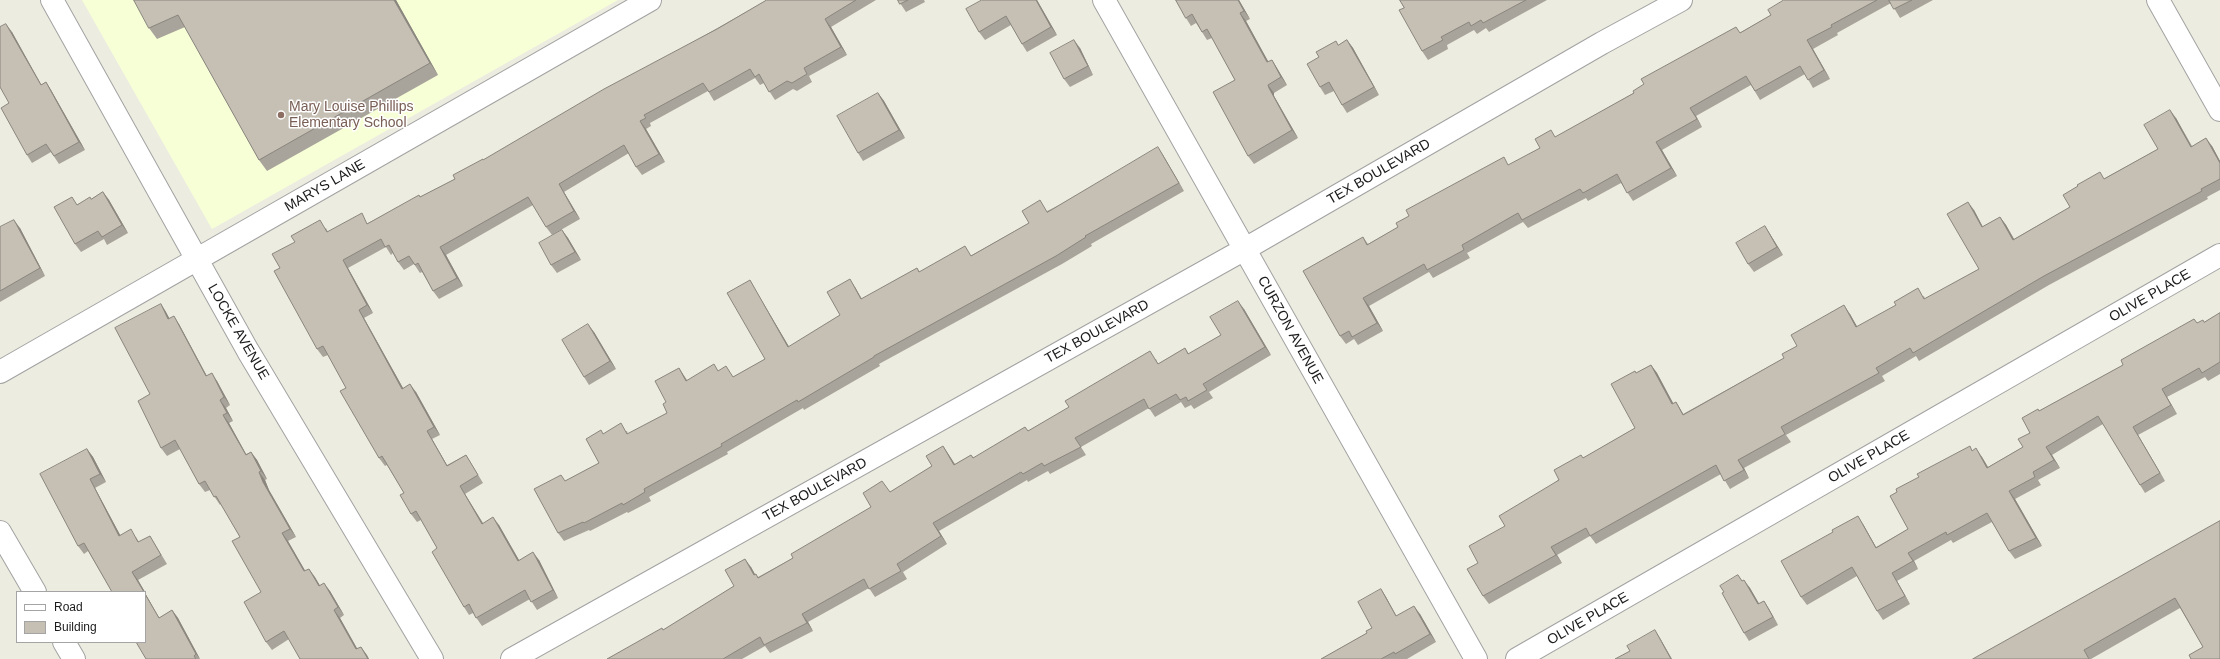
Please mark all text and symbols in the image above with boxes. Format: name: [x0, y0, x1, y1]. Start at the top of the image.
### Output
place label: Mary Louise Phillips Elementary School: [289, 99, 413, 132]
marker: Mary Louise Phillips Elementary School: [276, 110, 286, 120]
street label: TEX BOULEVARD: [1324, 136, 1434, 208]
street label: MARYS LANE: [282, 156, 368, 216]
street label: OLIVE PLACE: [2106, 266, 2194, 326]
street label: CURZON AVENUE: [1253, 273, 1327, 387]
street label: LOCKE AVENUE: [204, 281, 272, 383]
street label: TEX BOULEVARD: [1042, 296, 1152, 368]
street label: OLIVE PLACE: [1825, 427, 1913, 487]
street label: TEX BOULEVARD: [760, 454, 870, 526]
street label: OLIVE PLACE: [1544, 589, 1632, 649]
legend: [16, 591, 146, 643]
text: Road: [54, 600, 83, 614]
text: Building: [54, 620, 97, 634]

